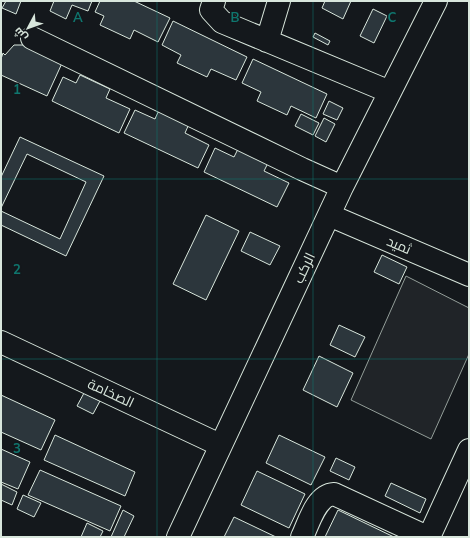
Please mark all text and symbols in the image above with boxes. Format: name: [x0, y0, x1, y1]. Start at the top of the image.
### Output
north arrow: [8, 8, 48, 48]
text: A: [73, 9, 83, 25]
text: B: [231, 9, 240, 25]
text: C: [388, 9, 397, 25]
text: ش: [11, 25, 30, 44]
text: 1: [13, 81, 21, 97]
street label: ثميد: [384, 232, 414, 258]
street label: الركب: [289, 250, 319, 286]
text: 2: [13, 261, 21, 277]
street label: الصخامة: [85, 374, 137, 412]
text: 3: [13, 440, 21, 456]

